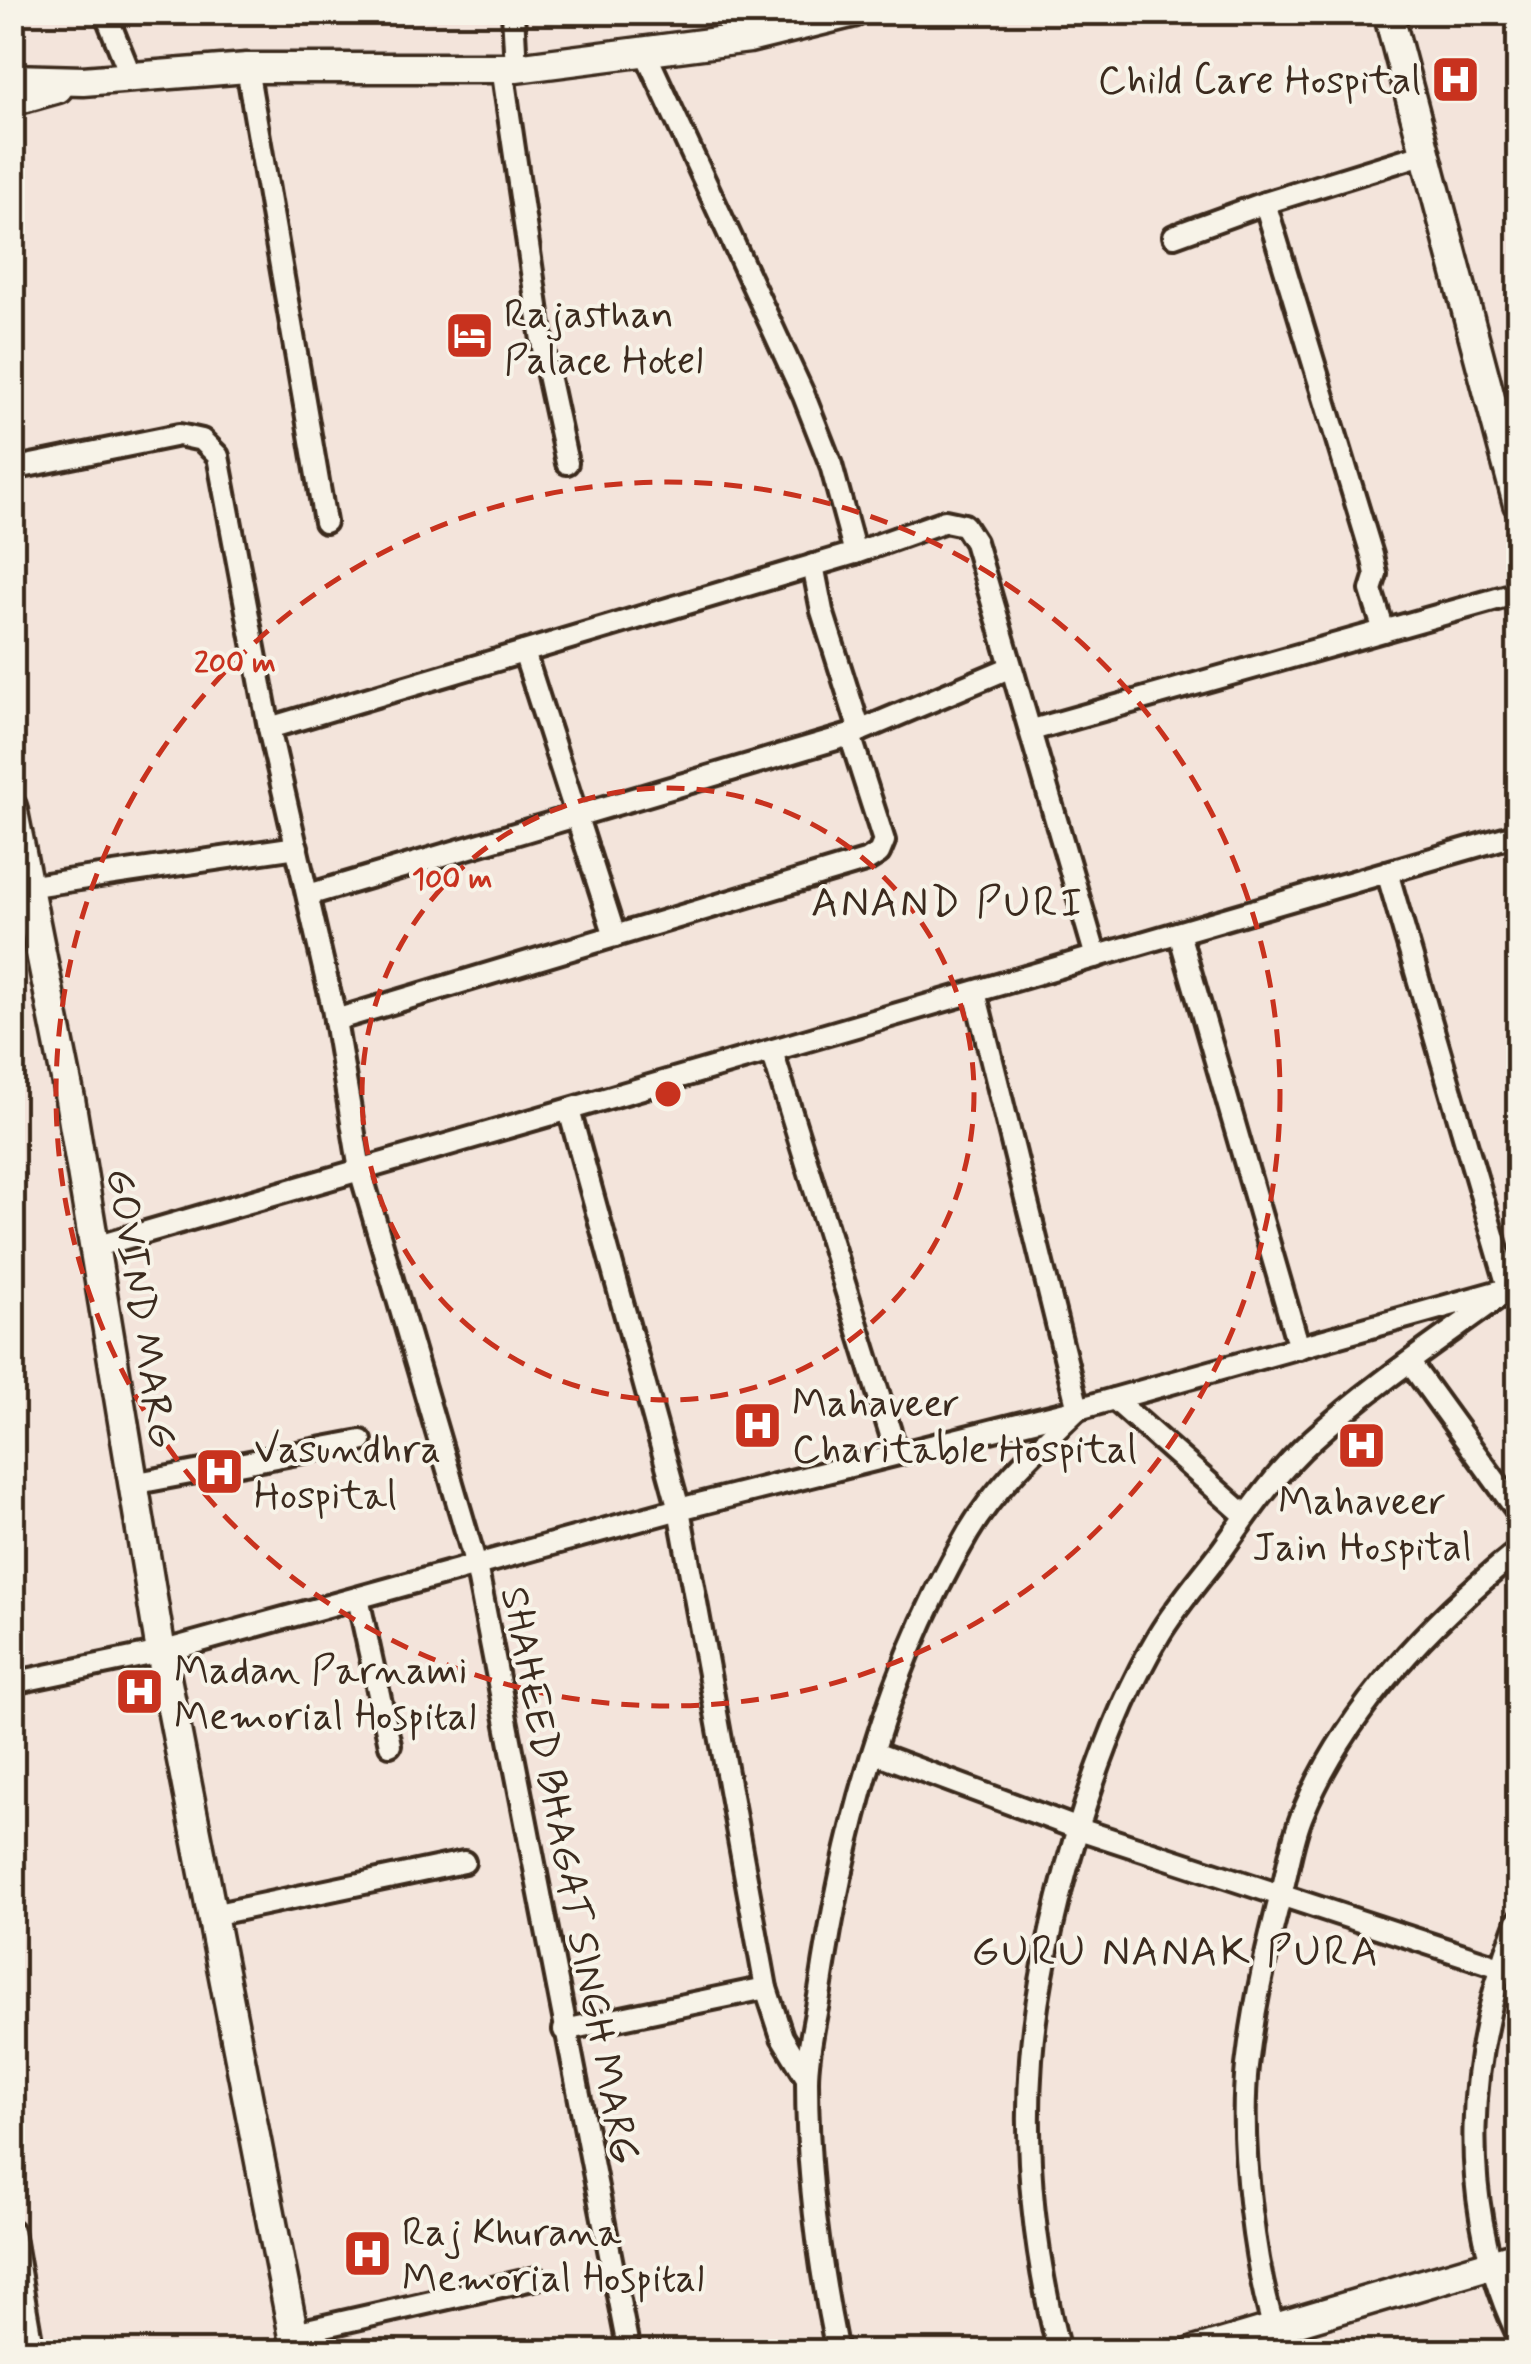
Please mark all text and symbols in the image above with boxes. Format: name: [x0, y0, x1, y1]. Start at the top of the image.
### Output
hospital icon: Child Care Hospital: [1430, 53, 1482, 105]
place label: Child Care Hospital: [1098, 56, 1421, 108]
place label: Rajasthan Palace Hotel: [504, 290, 703, 388]
hotel icon: Rajasthan Palace Hotel: [443, 310, 495, 362]
text: 200 m: [194, 644, 276, 683]
text: 100 m: [412, 860, 492, 899]
district label: ANAND PURI: [811, 877, 1085, 932]
centre of rings: [650, 1076, 686, 1112]
street label: GOVIND MARG: [92, 1165, 188, 1452]
place label: Mahaveer Charitable Hospital: [792, 1379, 1137, 1477]
hospital icon: Mahaveer Charitable Hospital: [731, 1399, 783, 1451]
hospital icon: Mahaveer Jain Hospital: [1336, 1419, 1388, 1471]
place label: Vasundhra Hospital: [254, 1425, 441, 1523]
hospital icon: Vasundhra Hospital: [193, 1445, 245, 1497]
place label: Mahaveer Jain Hospital: [1252, 1477, 1472, 1575]
street label: SHAHEED BHAGAT SINGH MARG: [487, 1583, 650, 2169]
place label: Madan Parnami Memorial Hospital: [174, 1646, 476, 1744]
hospital icon: Madan Parnami Memorial Hospital: [113, 1666, 165, 1718]
district label: GURU NANAK PURA: [971, 1926, 1381, 1981]
place label: Raj Khurana Memorial Hospital: [402, 2208, 704, 2306]
hospital icon: Raj Khurana Memorial Hospital: [341, 2228, 393, 2280]

